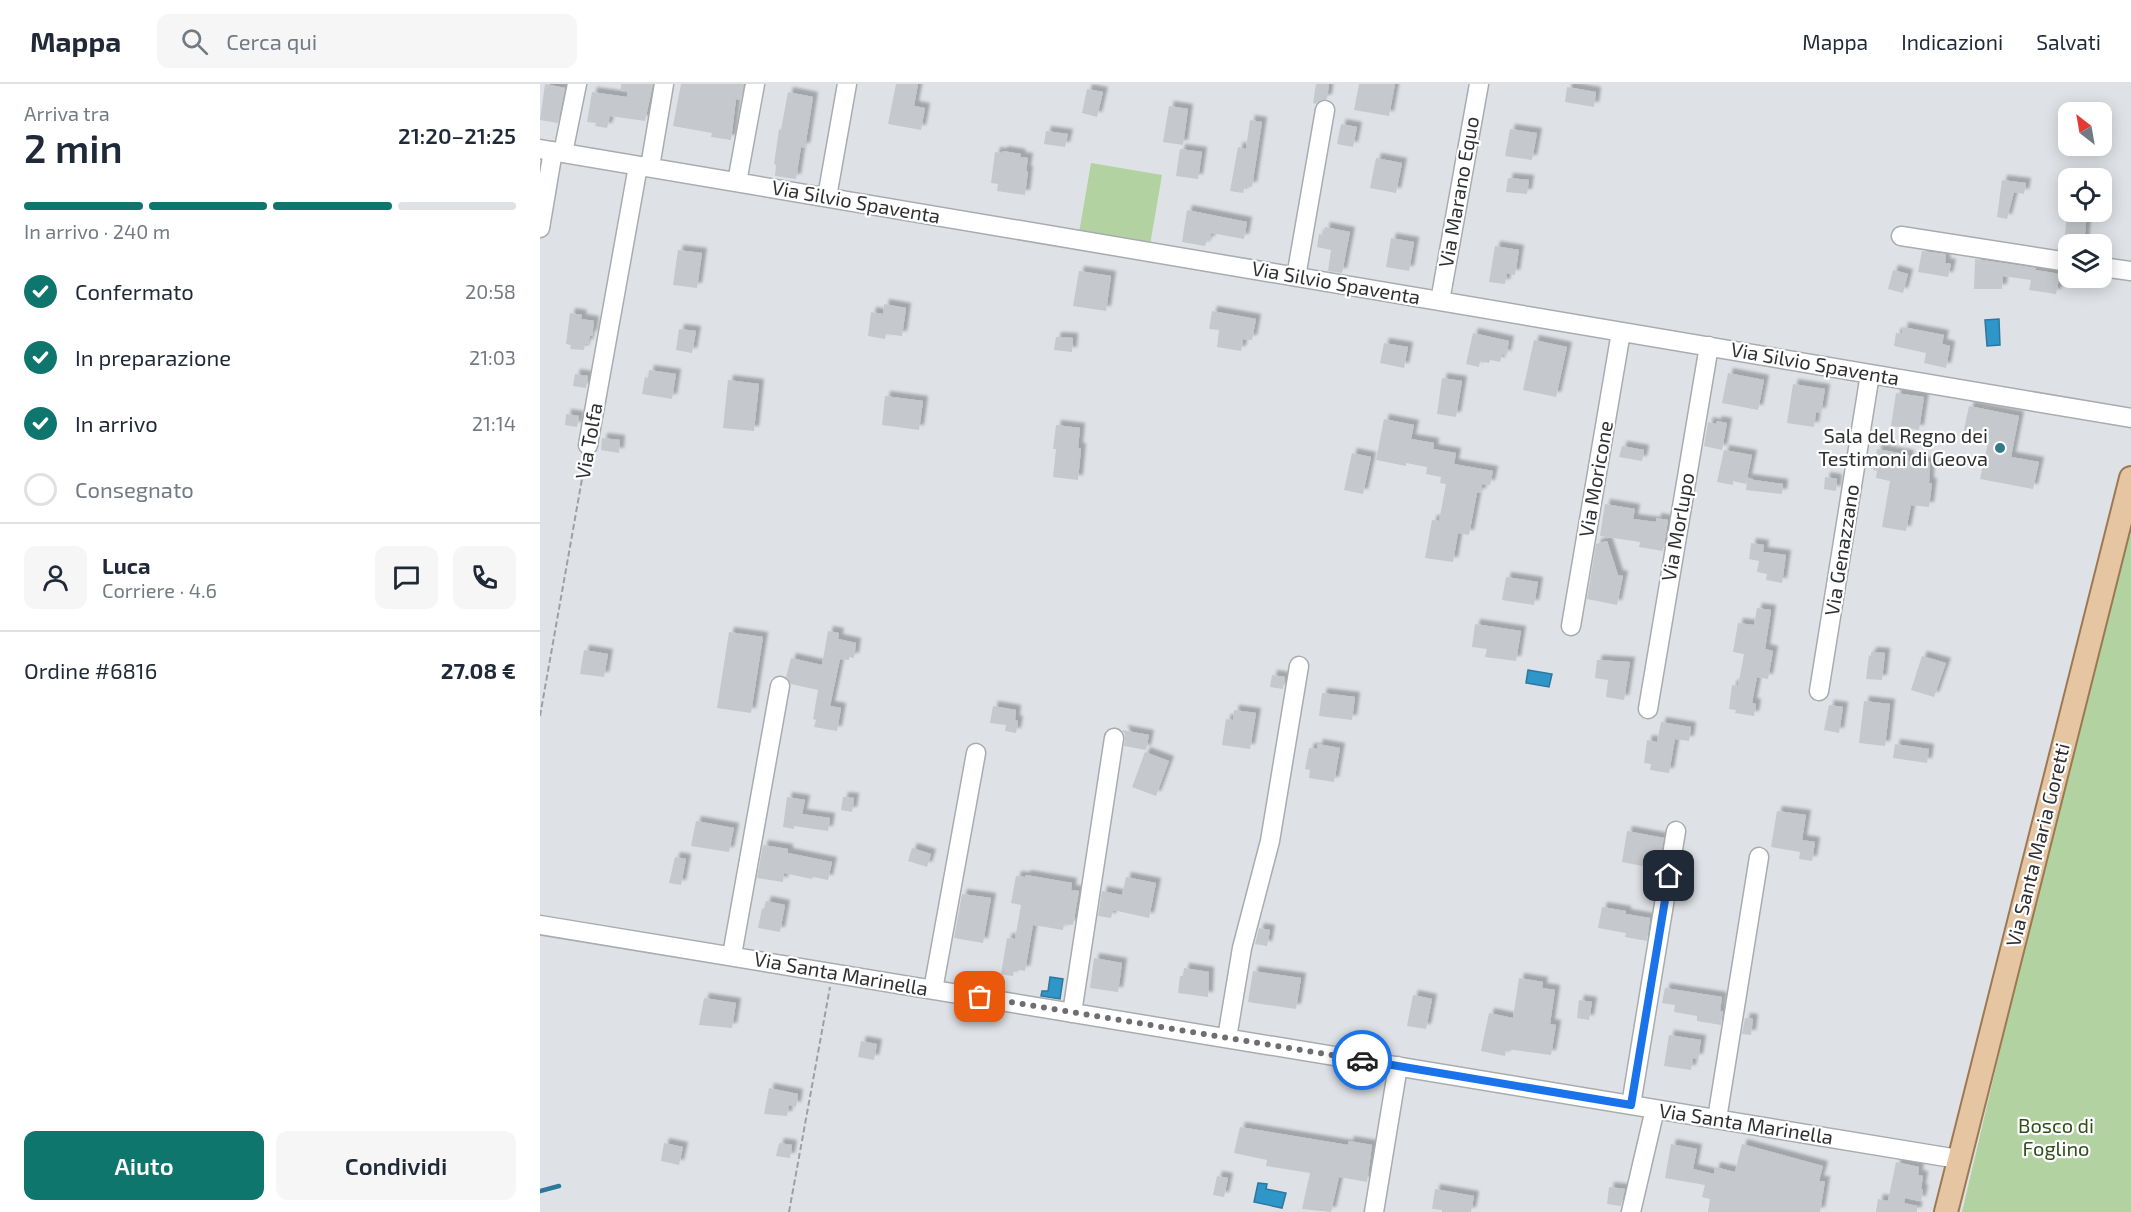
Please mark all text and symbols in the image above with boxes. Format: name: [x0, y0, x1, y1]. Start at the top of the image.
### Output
search box: [157, 14, 577, 68]
text: Mappa: [30, 24, 121, 58]
icon: search: [178, 25, 211, 58]
text: Cerca qui: [226, 28, 317, 54]
text: Mappa: [1802, 29, 1868, 54]
text: Indicazioni: [1901, 29, 2003, 54]
text: Salvati: [2036, 29, 2101, 54]
text: Arriva tra: [24, 101, 110, 125]
north arrow: [2058, 102, 2112, 156]
map controls: [2058, 102, 2112, 288]
street label: Via Marano Equo: [1433, 114, 1483, 269]
text: 21:20–21:25: [398, 122, 516, 148]
text: 2 min: [24, 124, 123, 171]
button: locate: [2058, 168, 2112, 222]
street label: Via Silvio Spaventa: [770, 174, 942, 228]
text: In arrivo · 240 m: [24, 219, 170, 243]
button: layers: [2058, 234, 2112, 288]
street label: Via Silvio Spaventa: [1250, 255, 1422, 309]
icon: check: [24, 275, 57, 308]
text: Confermato: [75, 278, 194, 304]
text: 20:58: [465, 279, 516, 303]
street label: Via Silvio Spaventa: [1729, 336, 1901, 390]
icon: check: [24, 341, 57, 374]
text: In preparazione: [75, 344, 231, 370]
text: 21:03: [469, 345, 516, 369]
street label: Via Tolfa: [569, 401, 607, 481]
icon: check: [24, 407, 57, 440]
text: In arrivo: [75, 410, 158, 436]
text: 21:14: [472, 411, 516, 435]
street label: Via Moricone: [1573, 419, 1617, 539]
place label: Sala del Regno dei Testimoni di Geova: [1818, 423, 1988, 470]
marker: Sala del Regno dei Testimoni di Geova: [1993, 441, 2007, 455]
street label: Via Morlupo: [1656, 471, 1698, 583]
text: Consegnato: [75, 476, 194, 502]
street label: Via Genazzano: [1819, 482, 1863, 617]
button: person: [24, 546, 87, 609]
button: chat: [375, 546, 438, 609]
button: phone: [453, 546, 516, 609]
text: Luca: [102, 552, 151, 578]
text: Corriere · 4.6: [102, 578, 217, 602]
text: Ordine #6816: [24, 657, 157, 683]
text: 27.08 €: [441, 657, 516, 683]
street label: Via Santa Maria Goretti: [2000, 740, 2074, 949]
pin: [1643, 850, 1694, 901]
icon: home: [1652, 859, 1685, 892]
street label: Via Santa Marinella: [752, 946, 930, 1000]
pin: [954, 971, 1005, 1022]
icon: bag: [963, 980, 996, 1013]
courier: [1332, 1030, 1392, 1090]
icon: car: [1346, 1044, 1379, 1077]
street label: Via Santa Marinella: [1657, 1097, 1835, 1149]
park label: Bosco di Foglino: [2018, 1113, 2094, 1160]
button: Aiuto: [24, 1131, 264, 1200]
button: Condividi: [276, 1131, 516, 1200]

